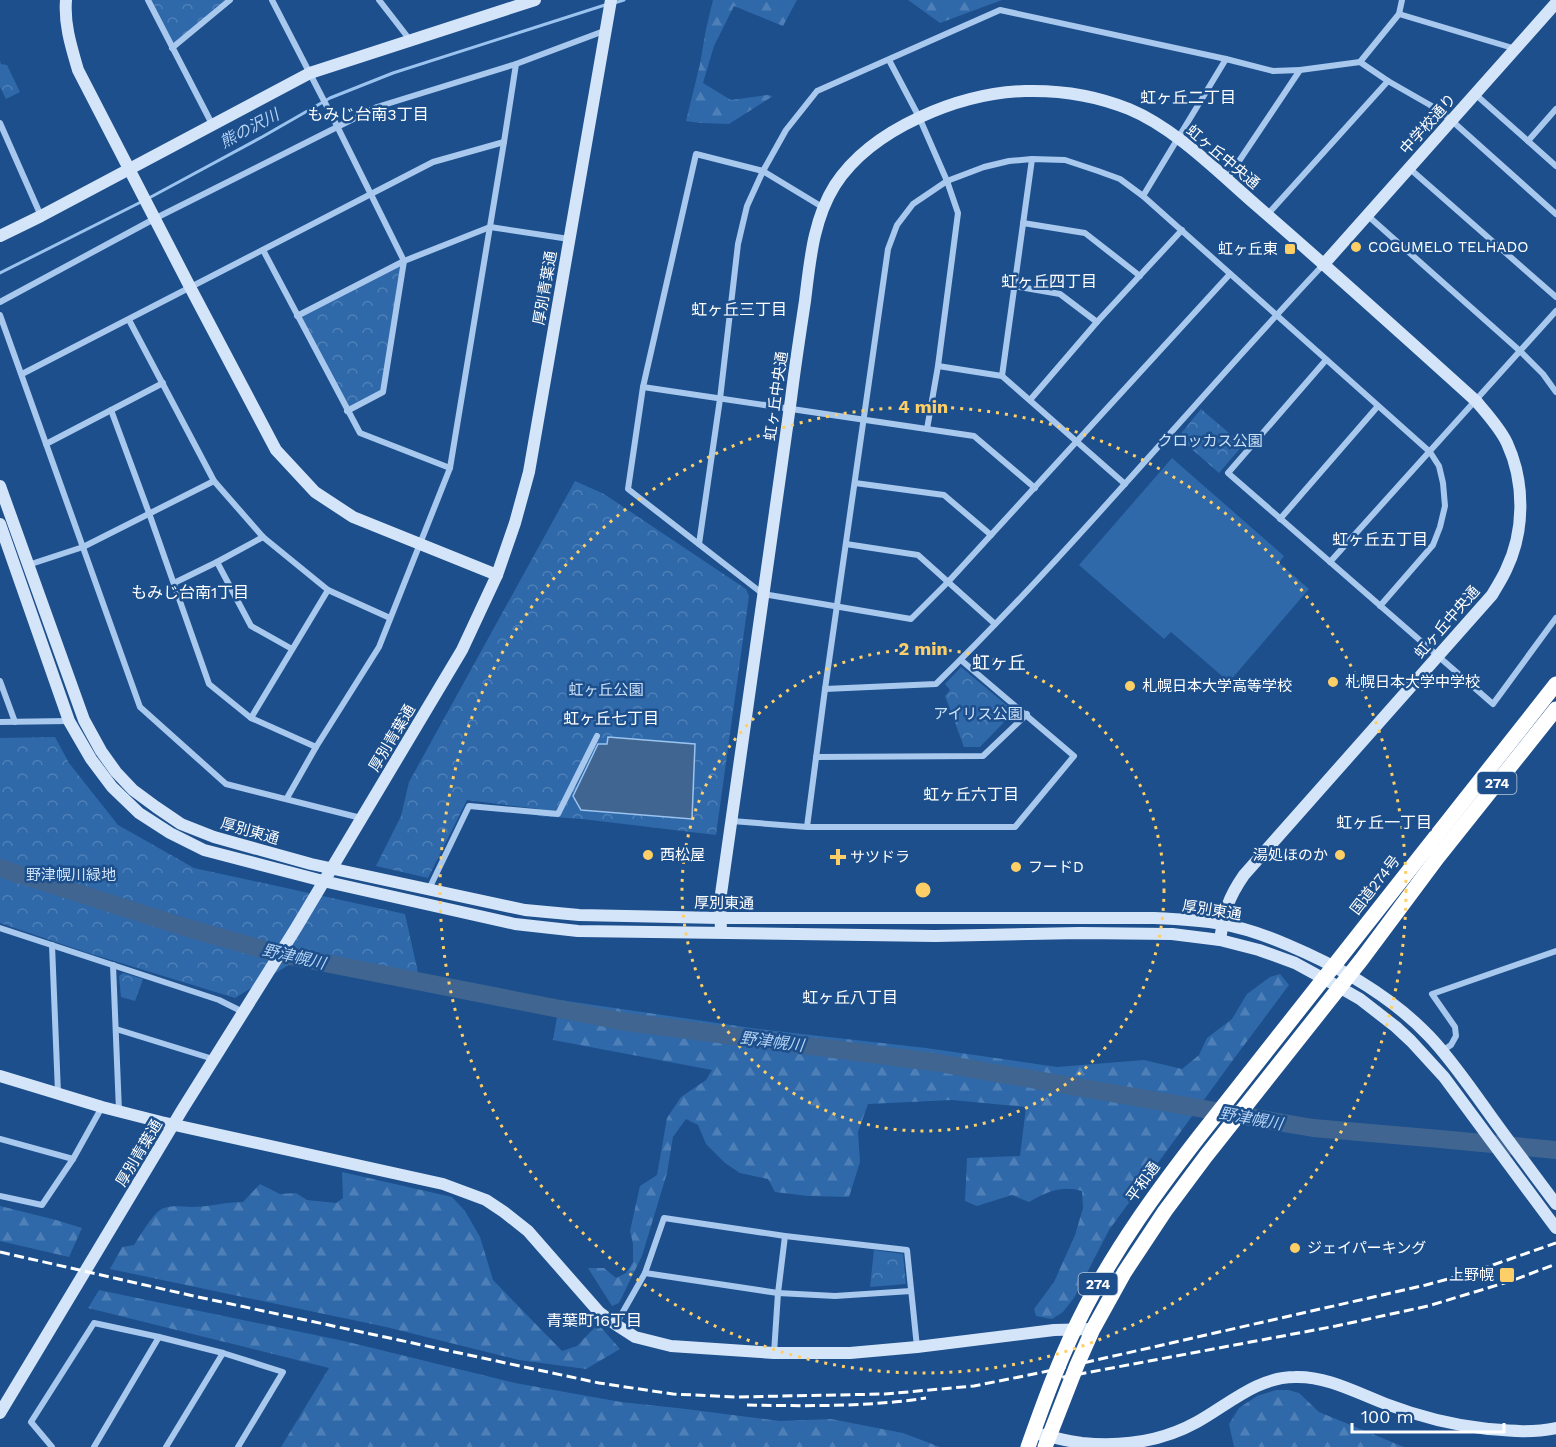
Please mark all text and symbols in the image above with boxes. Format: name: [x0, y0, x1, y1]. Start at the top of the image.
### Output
district label: 虹ヶ丘二丁目: [1140, 88, 1236, 107]
street label: 中学校通り: [1396, 90, 1460, 158]
water label: 熊の沢川: [217, 104, 284, 152]
district label: もみじ台南3丁目: [307, 105, 429, 124]
street label: 虹ヶ丘中央通: [1183, 121, 1263, 193]
place label: COGUMELO TELHADO: [1368, 238, 1528, 256]
place label: 虹ヶ丘東: [1218, 240, 1278, 258]
marker: COGUMELO TELHADO: [1349, 240, 1363, 254]
marker: 虹ヶ丘東: [1283, 242, 1297, 256]
street label: 厚別青葉通: [530, 249, 560, 327]
district label: 虹ヶ丘四丁目: [1001, 272, 1097, 291]
district label: 虹ヶ丘三丁目: [691, 300, 787, 319]
street label: 虹ヶ丘中央通: [761, 350, 791, 442]
text: 4 min: [898, 396, 948, 417]
park label: クロッカス公園: [1157, 432, 1263, 450]
district label: 虹ヶ丘五丁目: [1332, 530, 1428, 549]
street label: 虹ヶ丘中央通: [1411, 582, 1483, 662]
district label: もみじ台南1丁目: [131, 583, 249, 602]
text: 2 min: [898, 638, 948, 659]
district label: 虹ヶ丘: [972, 652, 1026, 673]
place label: 札幌日本大学中学校: [1345, 673, 1480, 691]
marker: 札幌日本大学中学校: [1326, 675, 1340, 689]
place label: 札幌日本大学高等学校: [1142, 677, 1292, 695]
marker: 札幌日本大学高等学校: [1123, 679, 1137, 693]
park label: 虹ヶ丘公園: [568, 681, 644, 699]
street label: 厚別青葉通: [365, 701, 419, 775]
park label: アイリス公園: [933, 705, 1023, 723]
district label: 虹ヶ丘七丁目: [563, 709, 659, 728]
road number: 274: [1478, 772, 1516, 794]
district label: 虹ヶ丘六丁目: [923, 785, 1019, 804]
district label: 虹ヶ丘一丁目: [1336, 813, 1432, 832]
street label: 厚別東通: [219, 814, 281, 848]
place label: 西松屋: [660, 846, 705, 864]
place label: 湯処ほのか: [1253, 846, 1328, 864]
marker: 西松屋: [641, 848, 655, 862]
place label: サツドラ: [850, 848, 910, 866]
marker: 湯処ほのか: [1333, 848, 1347, 862]
marker: サツドラ: [831, 850, 845, 864]
street label: 国道274号: [1346, 852, 1404, 918]
place label: フードD: [1028, 858, 1084, 876]
marker: フードD: [1009, 860, 1023, 874]
park label: 野津幌川緑地: [26, 866, 116, 884]
centre of rings: [913, 880, 933, 900]
street label: 厚別東通: [694, 893, 754, 913]
street label: 厚別東通: [1181, 896, 1243, 924]
water label: 野津幌川: [261, 940, 329, 973]
district label: 虹ヶ丘八丁目: [802, 988, 898, 1007]
water label: 野津幌川: [739, 1028, 807, 1055]
water label: 野津幌川: [1218, 1104, 1286, 1134]
street label: 厚別青葉通: [112, 1116, 166, 1190]
street label: 平和通: [1122, 1159, 1164, 1205]
place label: ジェイパーキング: [1307, 1239, 1426, 1257]
marker: ジェイパーキング: [1288, 1241, 1302, 1255]
place label: 上野幌: [1449, 1266, 1494, 1284]
marker: 上野幌: [1498, 1266, 1516, 1284]
road number: 274: [1078, 1273, 1118, 1295]
district label: 青葉町16丁目: [546, 1311, 642, 1330]
scale bar: [1352, 1396, 1504, 1434]
text: 100 m: [1361, 1406, 1414, 1427]

